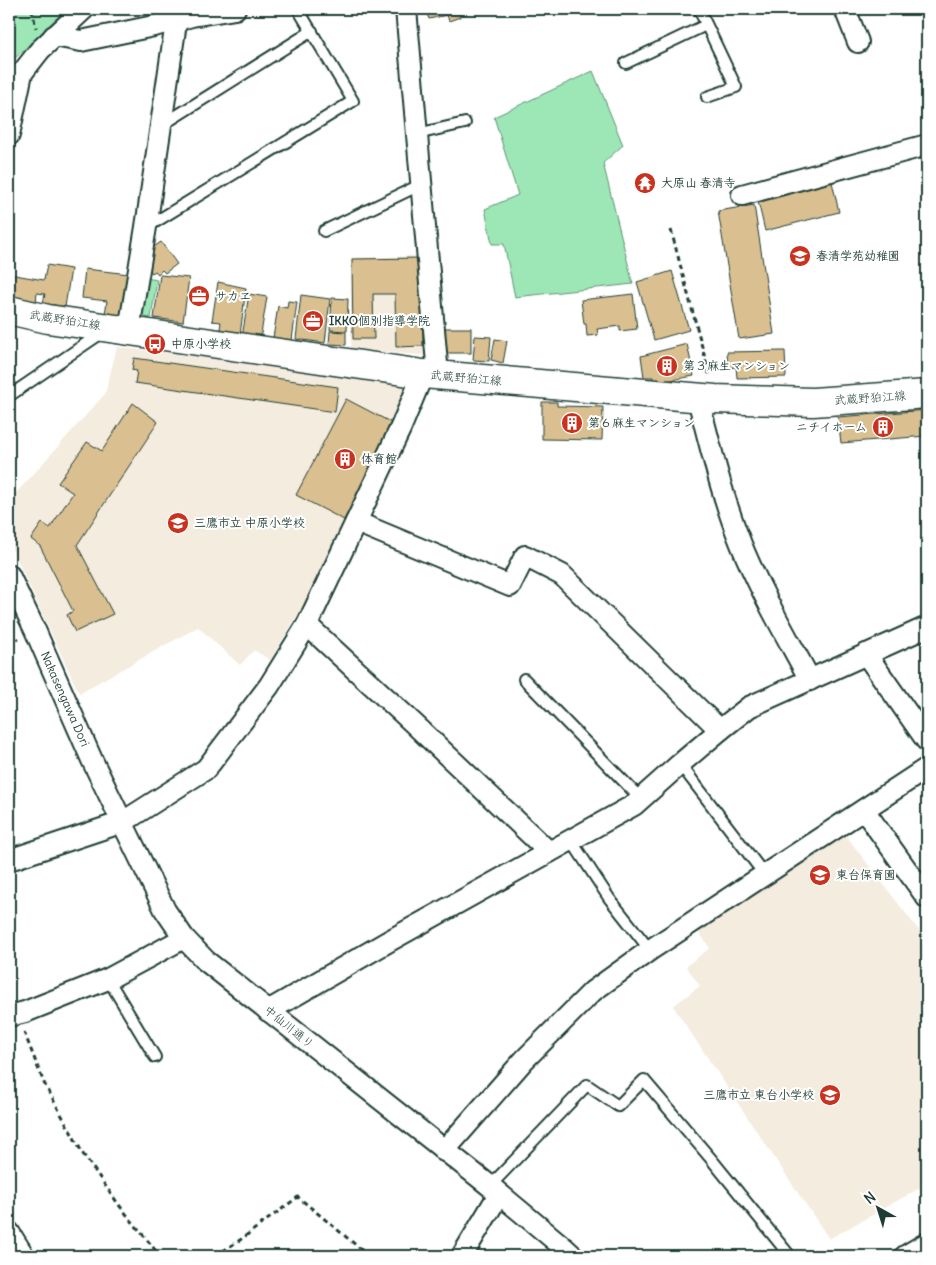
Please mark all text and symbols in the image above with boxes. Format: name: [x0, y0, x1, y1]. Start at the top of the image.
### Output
temple icon: 大原山 春清寺: [633, 171, 657, 195]
place label: 大原山 春清寺: [661, 175, 736, 190]
school or university icon: 春清学苑幼稚園: [788, 244, 812, 268]
place label: 春清学苑幼稚園: [816, 248, 900, 263]
office icon: サカヱ: [187, 284, 211, 308]
place label: サカヱ: [215, 288, 251, 303]
street label: 武蔵野狛江線: [28, 306, 102, 333]
office icon: IKKO個別指導学院: [301, 309, 325, 333]
place label: IKKO個別指導学院: [329, 313, 430, 328]
bus stop icon: 中原小学校: [143, 332, 167, 356]
place label: 中原小学校: [171, 336, 231, 351]
building icon: 第３麻生マンション: [655, 354, 679, 378]
place label: 第３麻生マンション: [683, 358, 790, 373]
street label: 武蔵野狛江線: [430, 367, 503, 388]
street label: 武蔵野狛江線: [834, 388, 906, 407]
building icon: 第６麻生マンション: [560, 411, 584, 435]
place label: 第６麻生マンション: [588, 415, 695, 430]
building icon: ニチイホーム: [871, 415, 895, 439]
place label: ニチイホーム: [796, 419, 867, 434]
building icon: 体育館: [333, 447, 357, 471]
place label: 体育館: [361, 451, 397, 466]
school or university icon: 三鷹市立 中原小学校: [166, 511, 190, 535]
place label: 三鷹市立 中原小学校: [194, 515, 305, 530]
street label: Nakasengawa Dori: [38, 649, 93, 749]
school or university icon: 東台保育園: [808, 863, 832, 887]
place label: 東台保育園: [836, 867, 896, 882]
street label: 中仙川通り: [261, 1002, 317, 1051]
school or university icon: 三鷹市立 東台小学校: [818, 1083, 842, 1107]
place label: 三鷹市立 東台小学校: [703, 1087, 814, 1102]
north arrow: [854, 1182, 904, 1232]
text: N: [860, 1188, 879, 1208]

